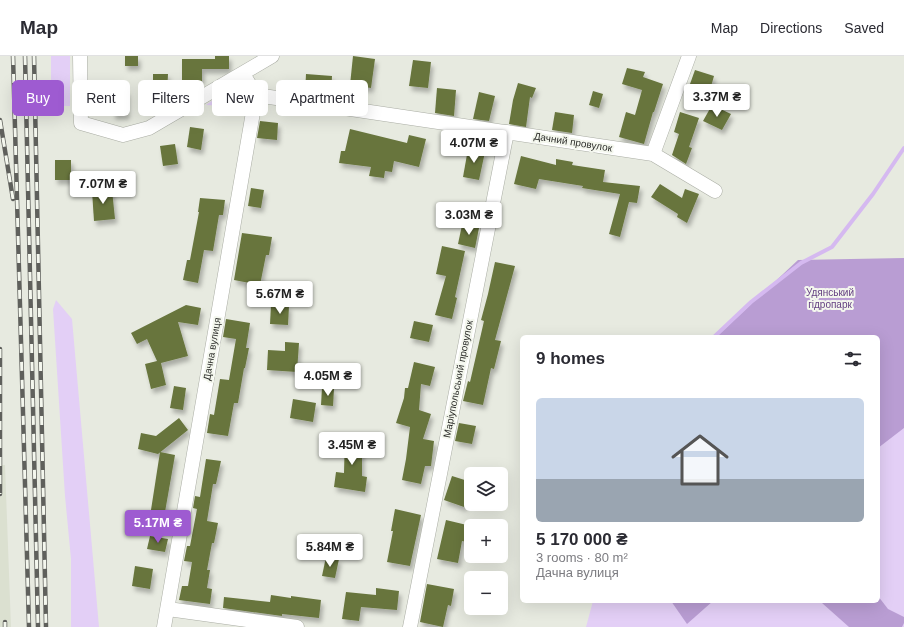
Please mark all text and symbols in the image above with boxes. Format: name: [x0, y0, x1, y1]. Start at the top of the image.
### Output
text: Map: [20, 17, 58, 38]
text: Map: [711, 20, 738, 36]
text: Directions: [760, 20, 822, 36]
text: Saved: [844, 20, 884, 36]
chip: Buy: [12, 80, 64, 116]
chip: Rent: [72, 80, 130, 116]
chip: Filters: [138, 80, 204, 116]
chip: New: [212, 80, 268, 116]
chip: Apartment: [276, 80, 368, 116]
pin: 3.37M ₴: [680, 84, 754, 118]
text: 3.37M ₴: [693, 89, 741, 104]
pin: 4.07M ₴: [437, 130, 511, 164]
street label: Дачний провулок: [533, 130, 614, 154]
text: 4.07M ₴: [450, 135, 498, 150]
pin: 7.07M ₴: [66, 171, 140, 205]
text: 7.07M ₴: [79, 176, 127, 191]
pin: 3.03M ₴: [432, 202, 506, 236]
text: 3.03M ₴: [445, 207, 493, 222]
pin: 5.67M ₴: [243, 281, 317, 315]
text: 5.67M ₴: [256, 286, 304, 301]
park label: Удянський гідропарк: [806, 287, 854, 310]
street label: Дачна вулиця: [201, 317, 223, 381]
street label: Маріупольський провулок: [441, 319, 475, 439]
icon: filters: [842, 348, 864, 370]
text: 9 homes: [536, 349, 605, 368]
pin: 4.05M ₴: [291, 363, 365, 397]
text: 4.05M ₴: [304, 368, 352, 383]
icon: home: [664, 424, 736, 496]
pin: 3.45M ₴: [315, 432, 389, 466]
text: 3.45M ₴: [328, 437, 376, 452]
map controls: [464, 467, 508, 615]
button: layers: [464, 467, 508, 511]
pin: 5.17M ₴: [121, 510, 195, 544]
text: 5.17M ₴: [134, 515, 182, 530]
button: +: [464, 519, 508, 563]
text: 5 170 000 ₴: [536, 530, 628, 549]
pin: 5.84M ₴: [293, 534, 367, 568]
text: 5.84M ₴: [306, 539, 354, 554]
text: 3 rooms · 80 m²: [536, 550, 628, 565]
text: Дачна вулиця: [536, 565, 619, 580]
button: −: [464, 571, 508, 615]

